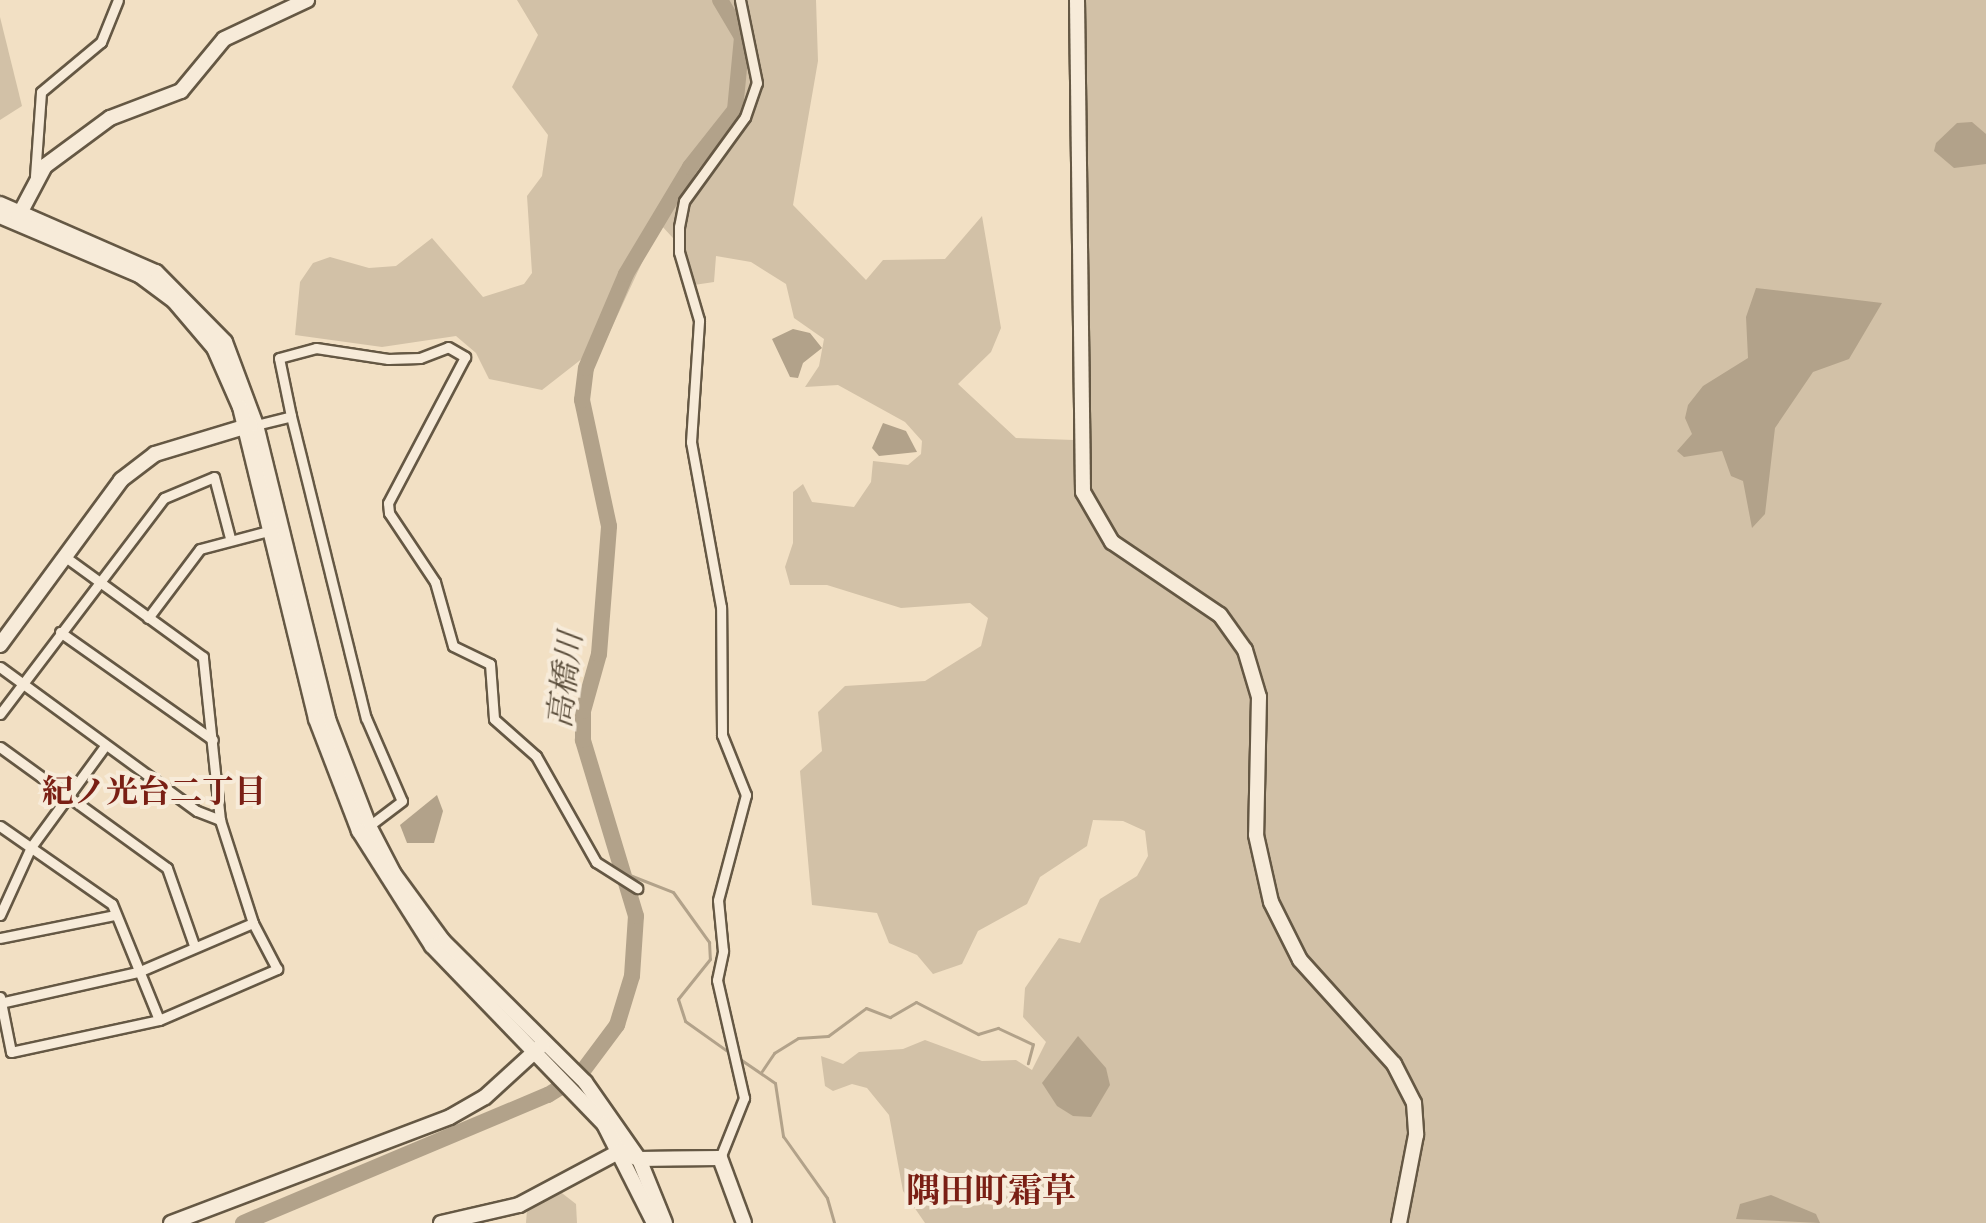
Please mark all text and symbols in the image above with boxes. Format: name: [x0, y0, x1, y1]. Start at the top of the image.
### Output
water label: 高橋川: [541, 630, 591, 730]
district label: 紀ノ光台二丁目: [42, 773, 266, 811]
district label: 隅田町霜草: [906, 1172, 1076, 1212]

